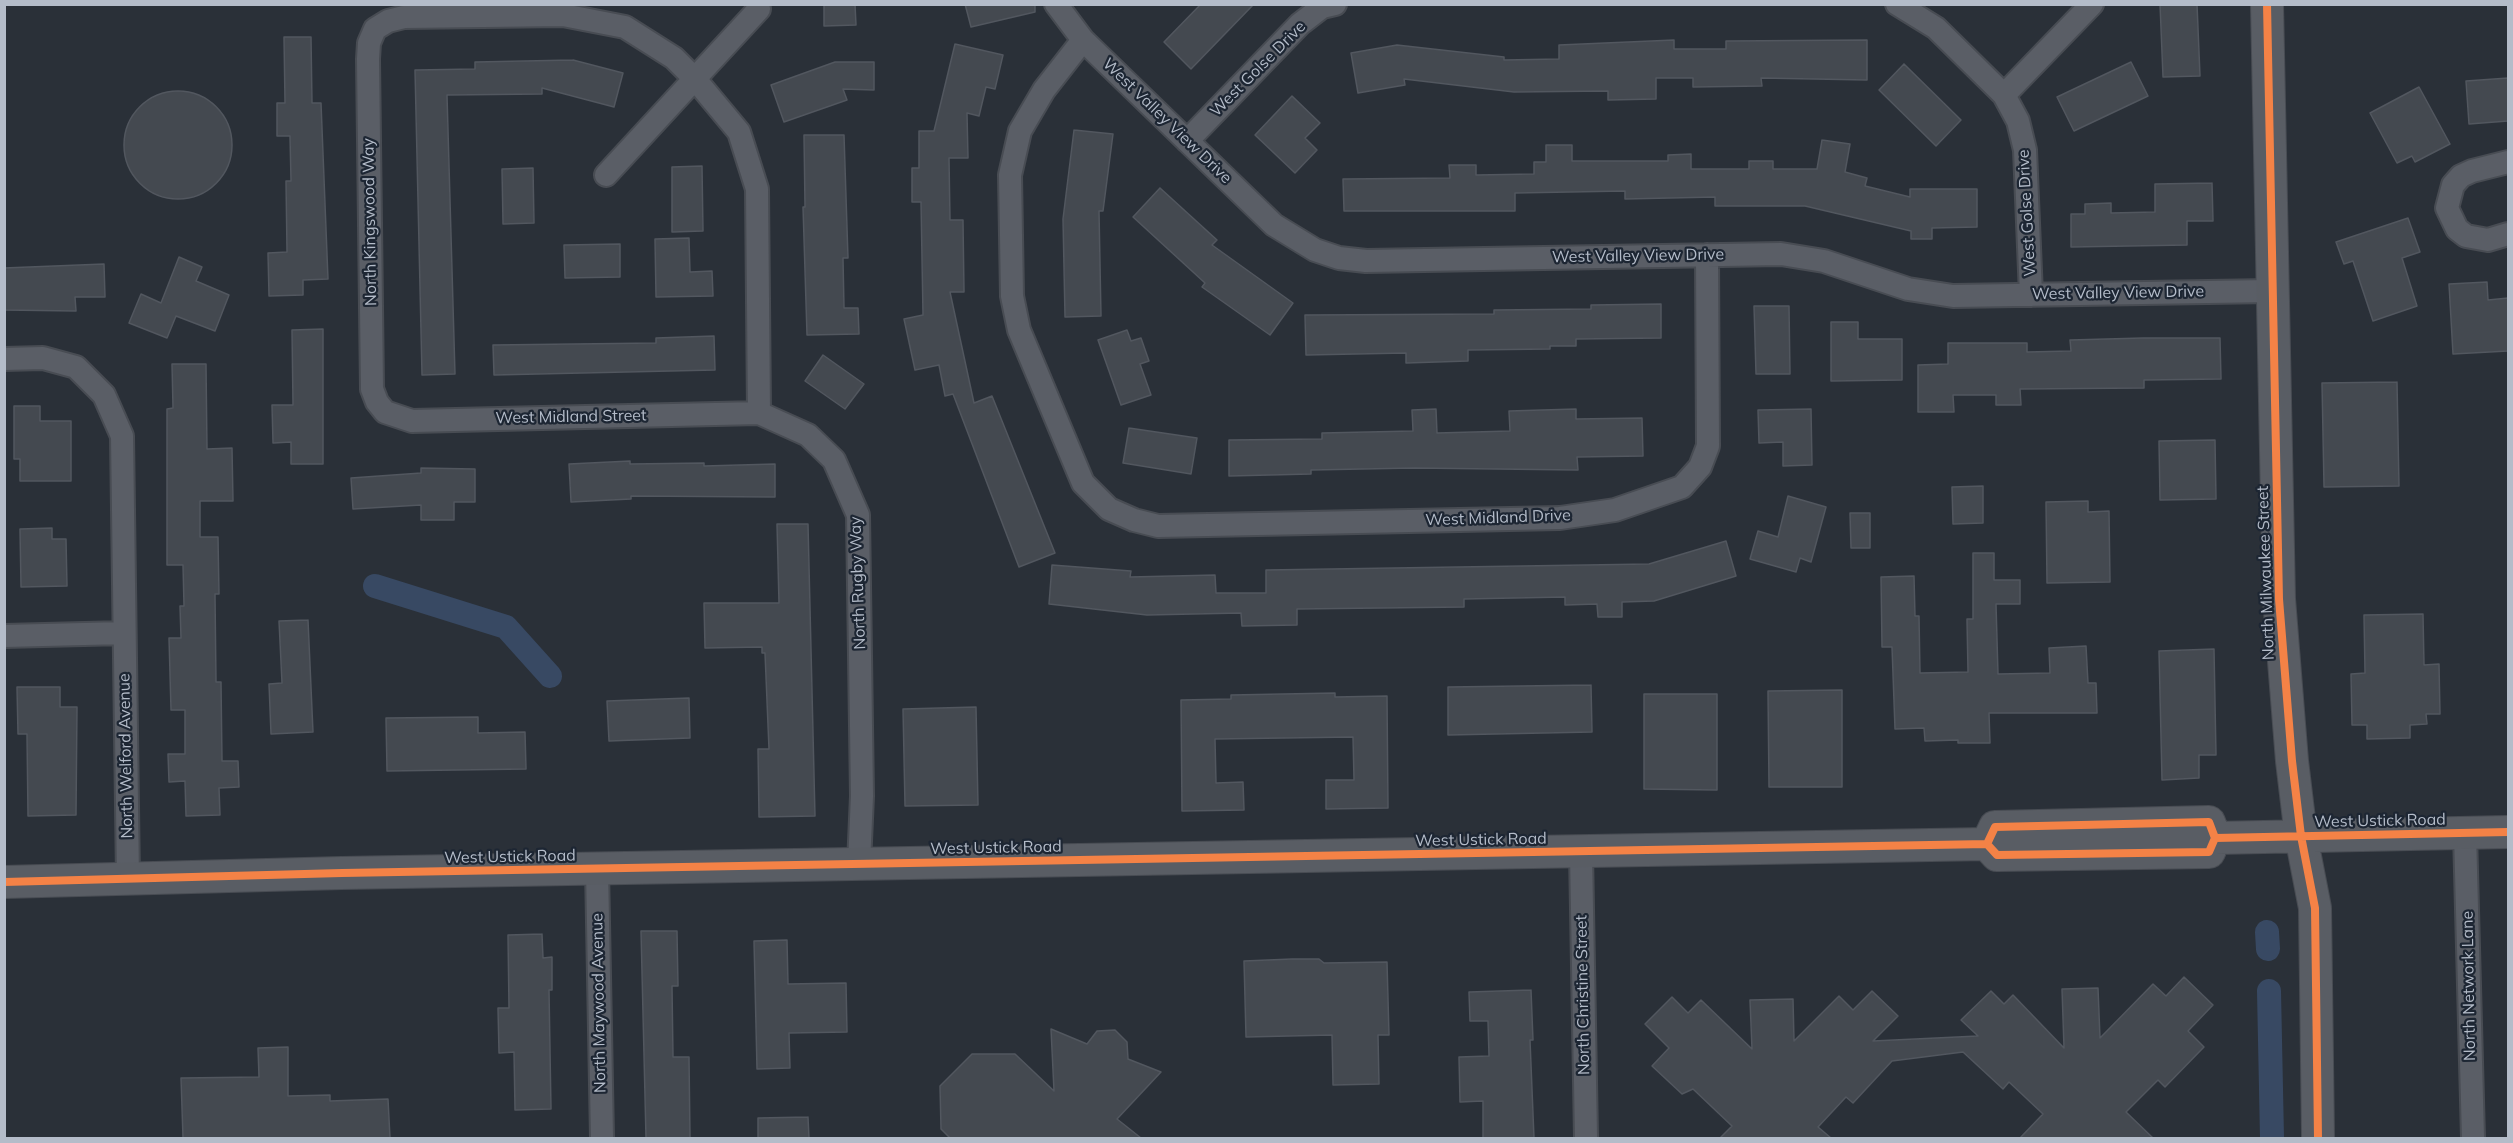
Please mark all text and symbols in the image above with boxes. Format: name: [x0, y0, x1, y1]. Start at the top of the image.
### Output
street label: West Golse Drive: [1206, 17, 1310, 121]
street label: West Valley View Drive: [1098, 54, 1236, 188]
street label: North Kingswood Way: [359, 138, 381, 306]
street label: West Golse Drive: [2014, 149, 2040, 277]
street label: West Valley View Drive: [1552, 245, 1724, 267]
street label: West Valley View Drive: [2032, 282, 2204, 304]
street label: West Midland Street: [495, 406, 647, 428]
street label: North Milwaukee Street: [2253, 486, 2279, 660]
street label: West Midland Drive: [1425, 506, 1571, 530]
street label: North Rugby Way: [846, 516, 870, 650]
street label: North Welford Avenue: [115, 673, 137, 839]
street label: West Ustick Road: [2314, 810, 2446, 832]
street label: West Ustick Road: [1415, 829, 1547, 851]
street label: West Ustick Road: [930, 837, 1062, 859]
street label: West Ustick Road: [444, 846, 576, 868]
street label: North Network Lane: [2458, 911, 2480, 1061]
street label: North Maywood Avenue: [588, 913, 610, 1093]
street label: North Christine Street: [1572, 915, 1594, 1075]

